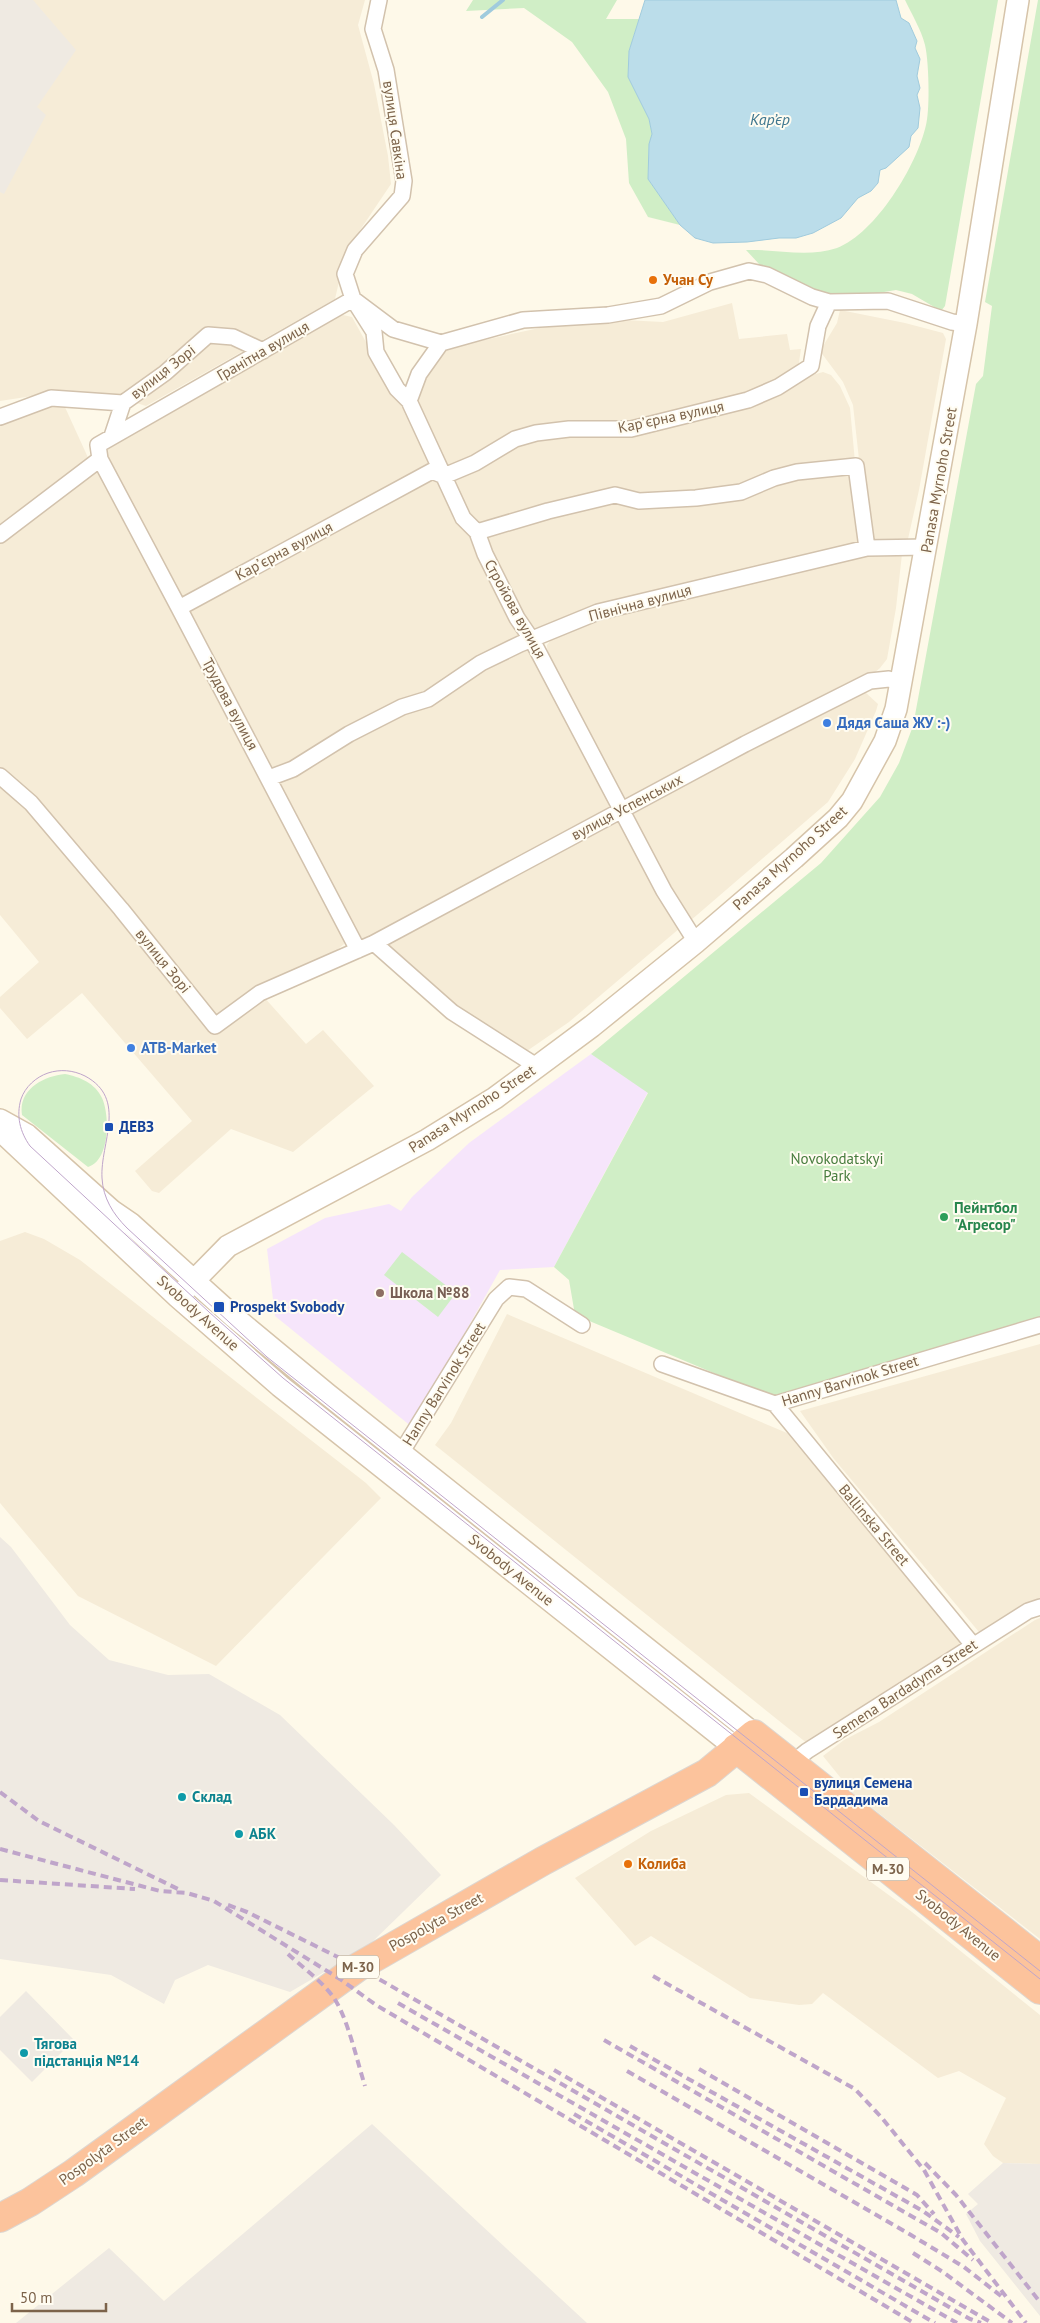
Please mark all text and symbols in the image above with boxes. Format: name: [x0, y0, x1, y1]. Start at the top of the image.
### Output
street label: вулиця Савкіна: [379, 79, 412, 181]
water label: Кар’єр: [750, 109, 790, 129]
place label: Учан Су: [662, 270, 714, 289]
marker: Учан Су: [647, 274, 659, 286]
street label: Гранітна вулиця: [213, 316, 312, 385]
street label: вулиця Зорі: [126, 340, 199, 403]
street label: Карʼєрна вулиця: [616, 396, 726, 437]
street label: Panasa Myrnoho Street: [916, 406, 961, 554]
street label: Карʼєрна вулиця: [232, 517, 336, 584]
street label: Стройова вулиця: [480, 556, 550, 662]
street label: Північна вулиця: [586, 580, 693, 625]
street label: Трудова вулиця: [198, 654, 263, 753]
place label: Дядя Саша ЖУ :-): [837, 713, 950, 732]
marker: Дядя Саша ЖУ :-): [821, 717, 833, 729]
street label: вулиця Успенських: [568, 769, 686, 844]
street label: Panasa Myrnoho Street: [729, 801, 851, 914]
street label: вулиця Зорі: [132, 925, 195, 997]
place label: ATB-Market: [141, 1038, 217, 1057]
marker: ATB-Market: [125, 1042, 137, 1054]
street label: Panasa Myrnoho Street: [405, 1060, 539, 1157]
place label: ДЕВЗ: [119, 1117, 154, 1136]
marker: ДЕВЗ: [103, 1121, 115, 1133]
park label: Novokodatskyi Park: [790, 1149, 884, 1185]
place label: Пейнтбол "Агресор": [954, 1198, 1018, 1234]
marker: Пейнтбол "Агресор": [938, 1211, 950, 1223]
street label: Svobody Avenue: [153, 1271, 243, 1355]
place label: Школа №88: [390, 1283, 470, 1302]
marker: Школа №88: [374, 1287, 386, 1299]
place label: Prospekt Svobody: [230, 1297, 345, 1316]
marker: Prospekt Svobody: [212, 1300, 226, 1314]
street label: Hanny Barvinok Street: [398, 1318, 489, 1449]
street label: Hanny Barvinok Street: [779, 1351, 921, 1410]
street label: Ballinska Street: [835, 1480, 914, 1569]
street label: Svobody Avenue: [465, 1529, 558, 1610]
street label: Semena Bardadyma Street: [829, 1635, 981, 1743]
place label: вулиця Семена Бардадима: [814, 1773, 912, 1809]
marker: вулиця Семена Бардадима: [798, 1786, 810, 1798]
place label: Склад: [192, 1787, 232, 1806]
marker: Склад: [176, 1791, 188, 1803]
place label: АБК: [249, 1824, 277, 1843]
marker: АБК: [233, 1828, 245, 1840]
place label: Колиба: [638, 1854, 686, 1873]
marker: Колиба: [622, 1858, 634, 1870]
road number: М-30: [867, 1858, 909, 1880]
street label: Svobody Avenue: [912, 1884, 1005, 1965]
street label: Pospolyta Street: [385, 1888, 486, 1955]
road number: М-30: [337, 1955, 379, 1978]
place label: Тягова пiдстанцiя №14: [34, 2034, 139, 2070]
marker: Тягова пiдстанцiя №14: [18, 2047, 30, 2059]
street label: Pospolyta Street: [55, 2112, 151, 2189]
scale bar: [12, 2280, 106, 2312]
text: 50 m: [20, 2288, 53, 2307]

